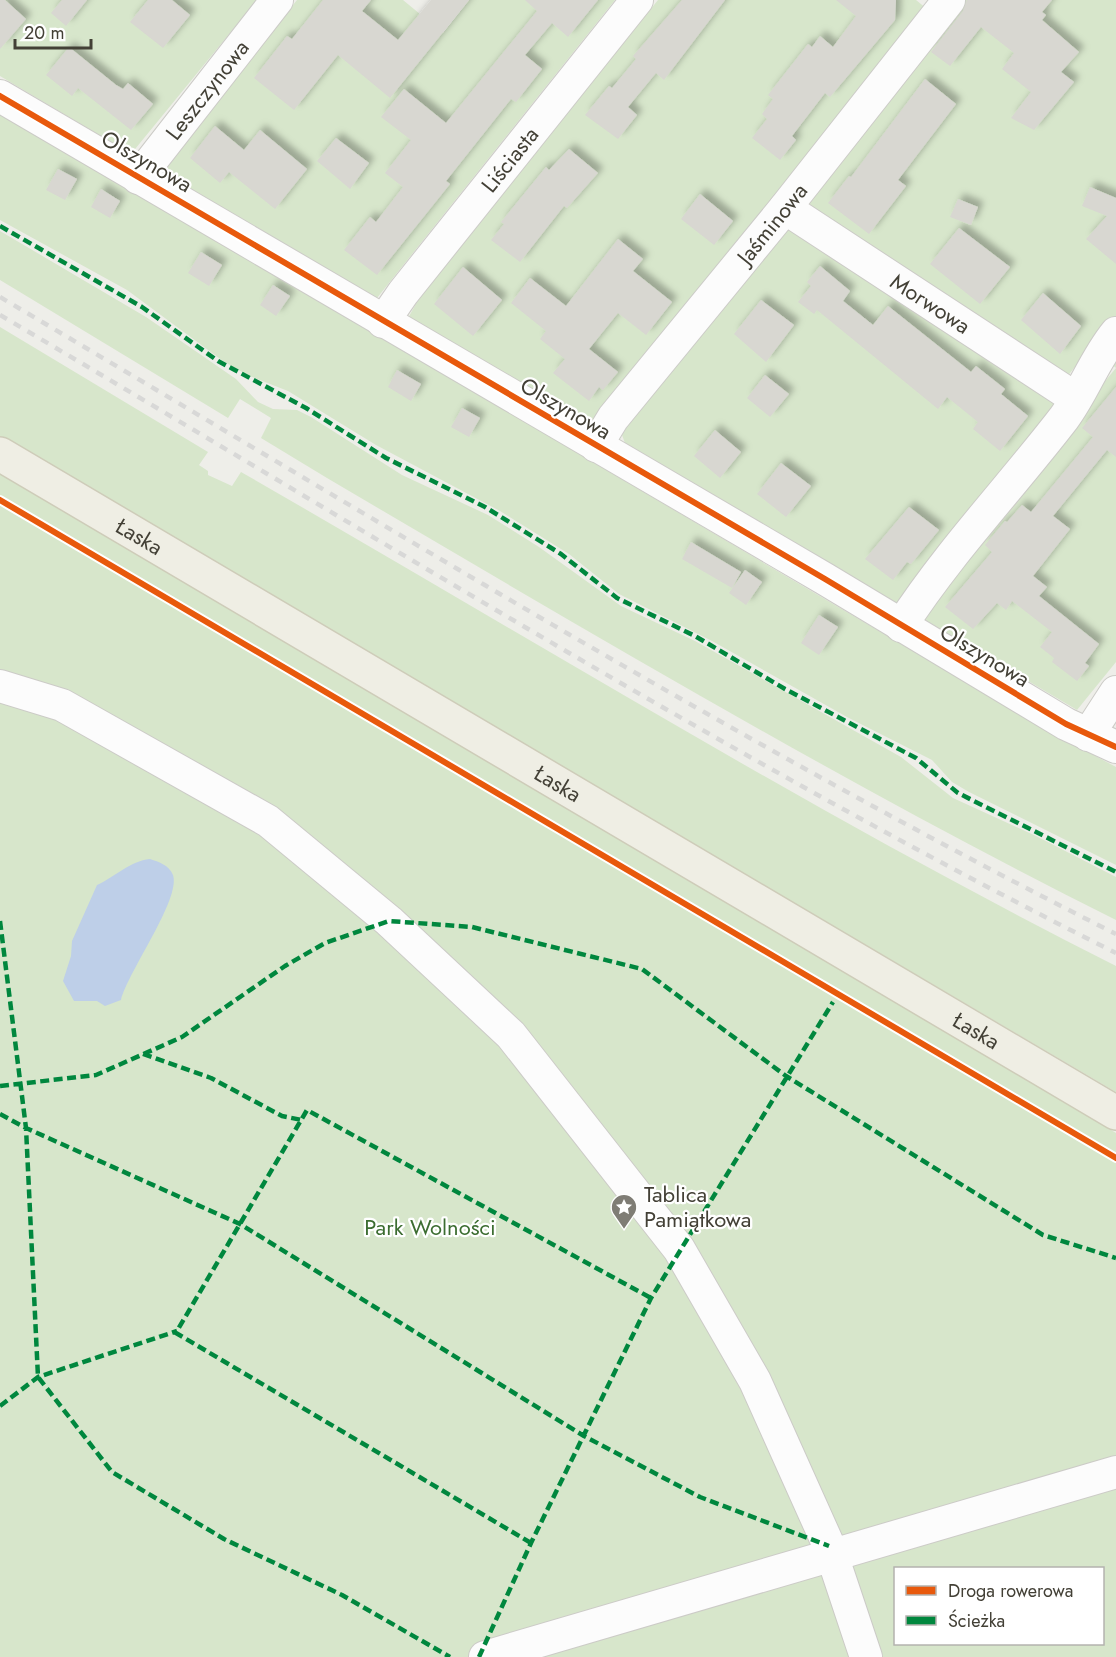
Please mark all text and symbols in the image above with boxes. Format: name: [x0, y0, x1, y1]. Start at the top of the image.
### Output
scale bar: [15, 12, 92, 50]
text: 20 m: [24, 20, 64, 46]
street label: Leszczynowa: [158, 33, 256, 147]
street label: Liściasta: [473, 120, 546, 199]
street label: Olszynowa: [96, 122, 198, 200]
street label: Jaśminowa: [727, 176, 815, 273]
street label: Morwowa: [884, 265, 977, 341]
street label: Olszynowa: [515, 369, 617, 447]
street label: Łaska: [109, 509, 169, 563]
street label: Olszynowa: [934, 615, 1036, 695]
street label: Łaska: [528, 757, 587, 810]
street label: Łaska: [946, 1004, 1006, 1057]
place label: Tablica Pamiątkowa: [644, 1178, 751, 1235]
place icon: Tablica Pamiątkowa: [609, 1192, 639, 1230]
park label: Park Wolności: [364, 1211, 496, 1243]
legend: [894, 1567, 1104, 1645]
text: Droga rowerowa: [948, 1578, 1073, 1604]
text: Ścieżka: [948, 1608, 1005, 1634]

